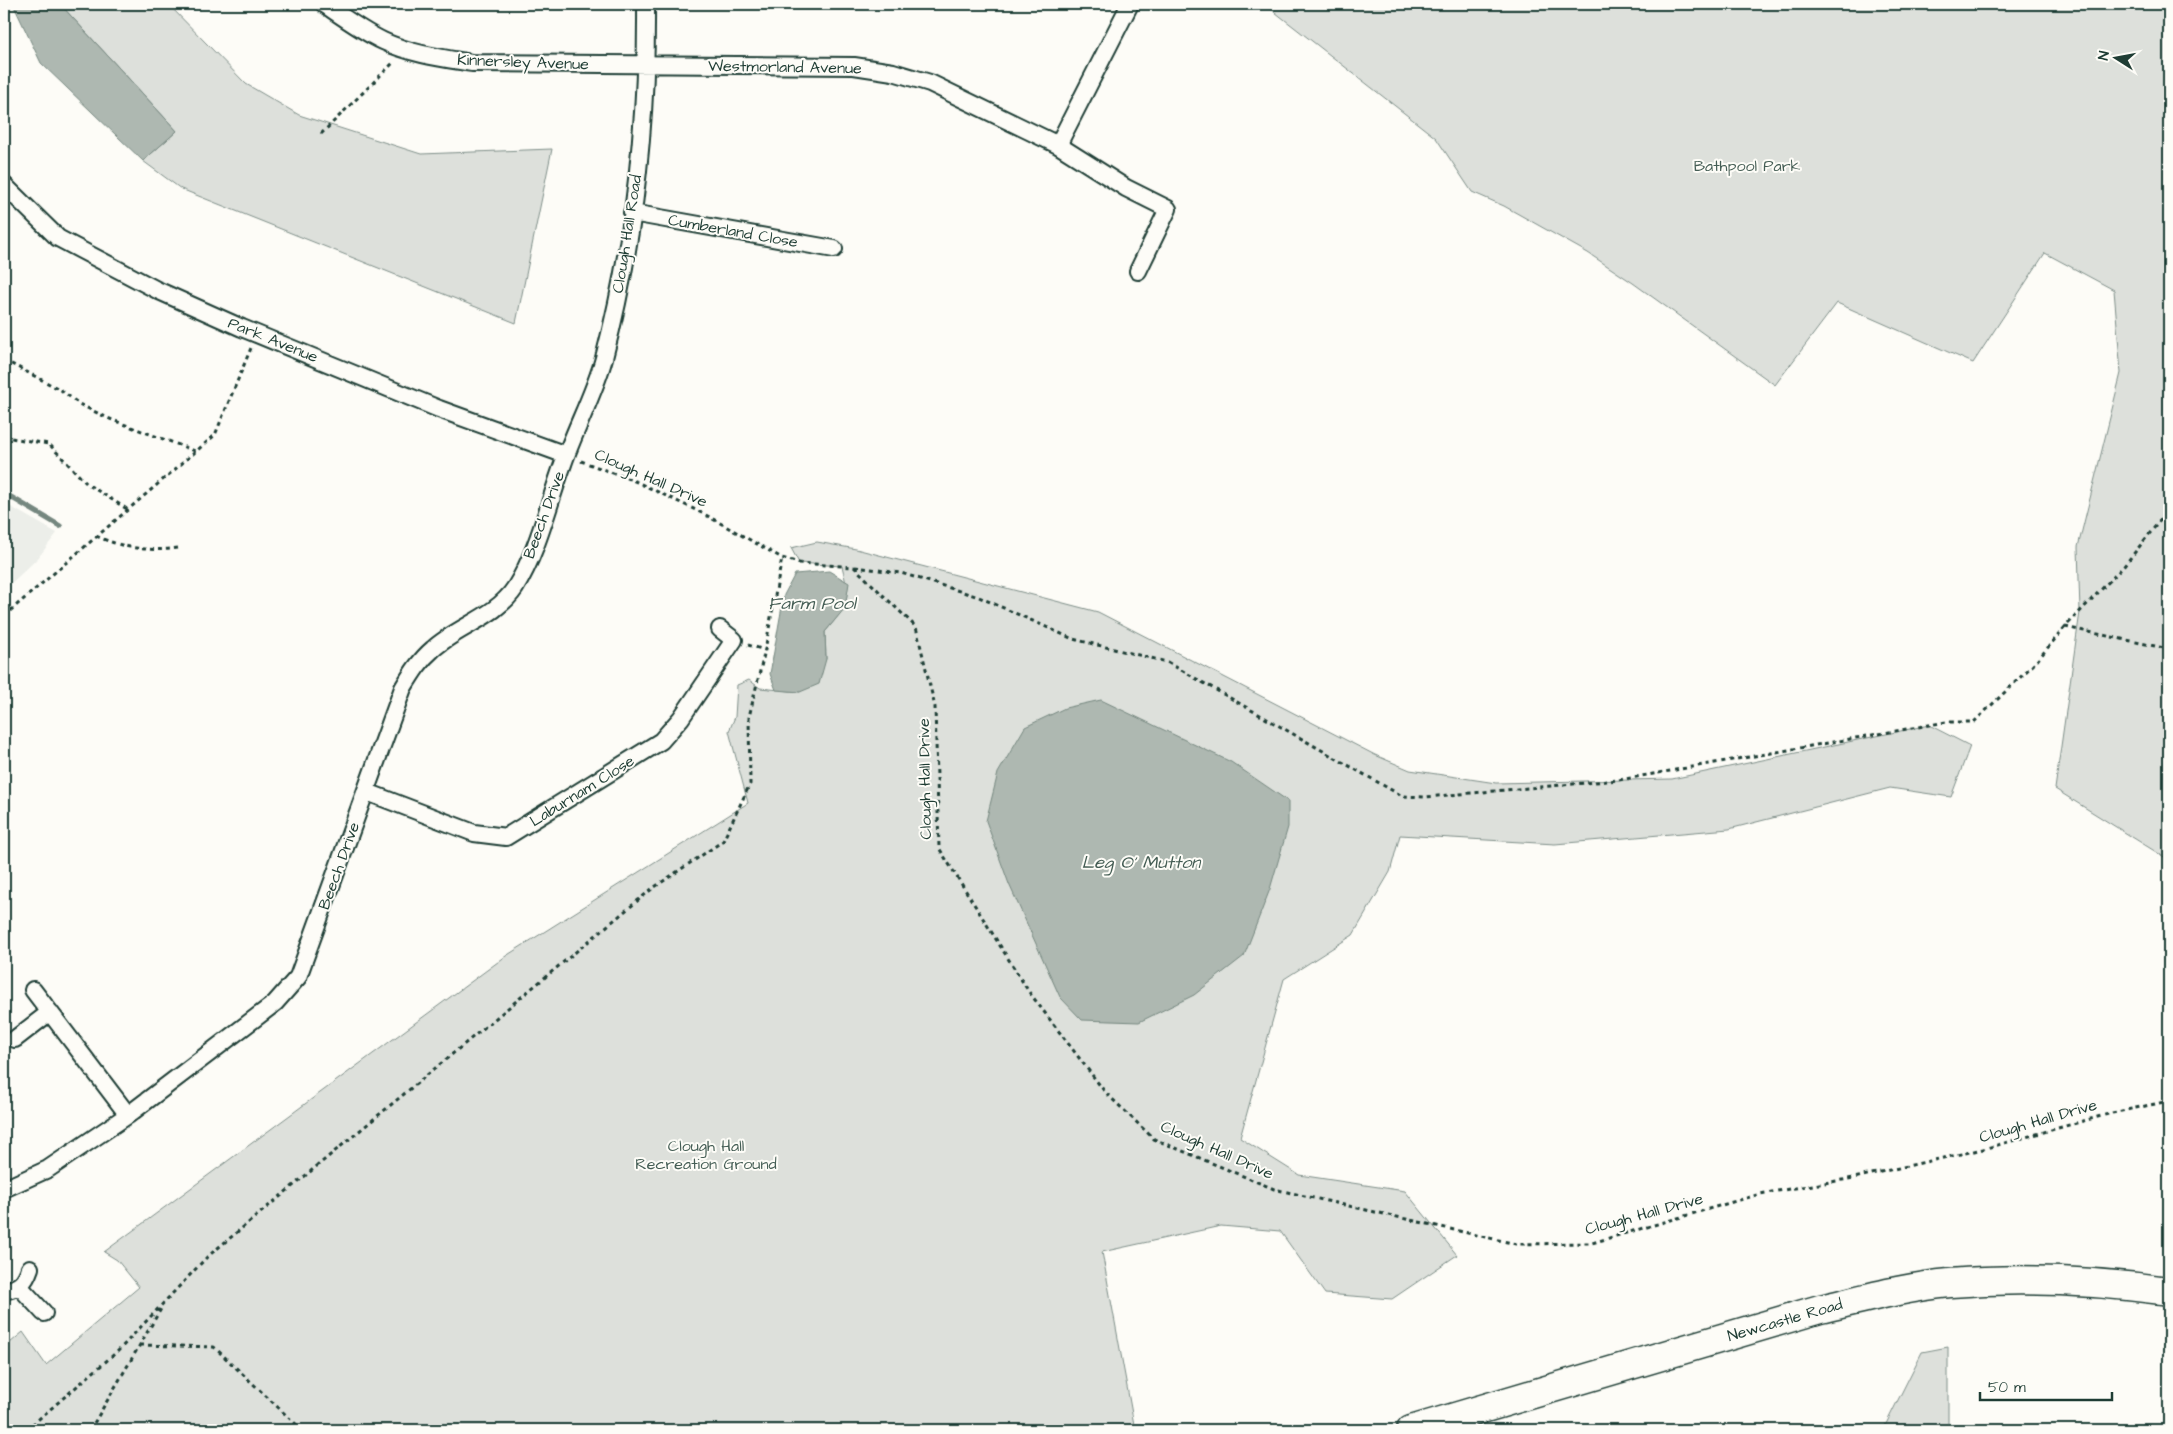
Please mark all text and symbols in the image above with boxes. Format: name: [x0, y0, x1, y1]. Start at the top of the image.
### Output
north arrow: [2090, 32, 2140, 82]
street label: Kinnersley Avenue: [457, 49, 590, 76]
text: N: [2094, 49, 2115, 62]
street label: Westmorland Avenue: [708, 55, 862, 79]
park label: Bathpool Park: [1694, 155, 1801, 177]
street label: Clough Hall Road: [607, 173, 648, 295]
street label: Cumberland Close: [667, 209, 800, 253]
street label: Park Avenue: [225, 312, 322, 368]
street label: Clough Hall Drive: [591, 443, 711, 514]
street label: Beech Drive: [518, 468, 570, 562]
water label: Farm Pool: [768, 591, 858, 616]
street label: Clough Hall Drive: [913, 718, 938, 840]
street label: Laburnam Close: [525, 750, 639, 832]
street label: Beech Drive: [313, 819, 365, 913]
water label: Leg O' Mutton: [1082, 850, 1202, 876]
street label: Clough Hall Drive: [1977, 1094, 2100, 1149]
street label: Clough Hall Drive: [1157, 1115, 1277, 1186]
park label: Clough Hall Recreation Ground: [635, 1135, 777, 1175]
street label: Clough Hall Drive: [1583, 1188, 1706, 1241]
street label: Newcastle Road: [1725, 1293, 1845, 1347]
scale bar: [1980, 1369, 2113, 1401]
text: 50 m: [1988, 1377, 2026, 1398]

